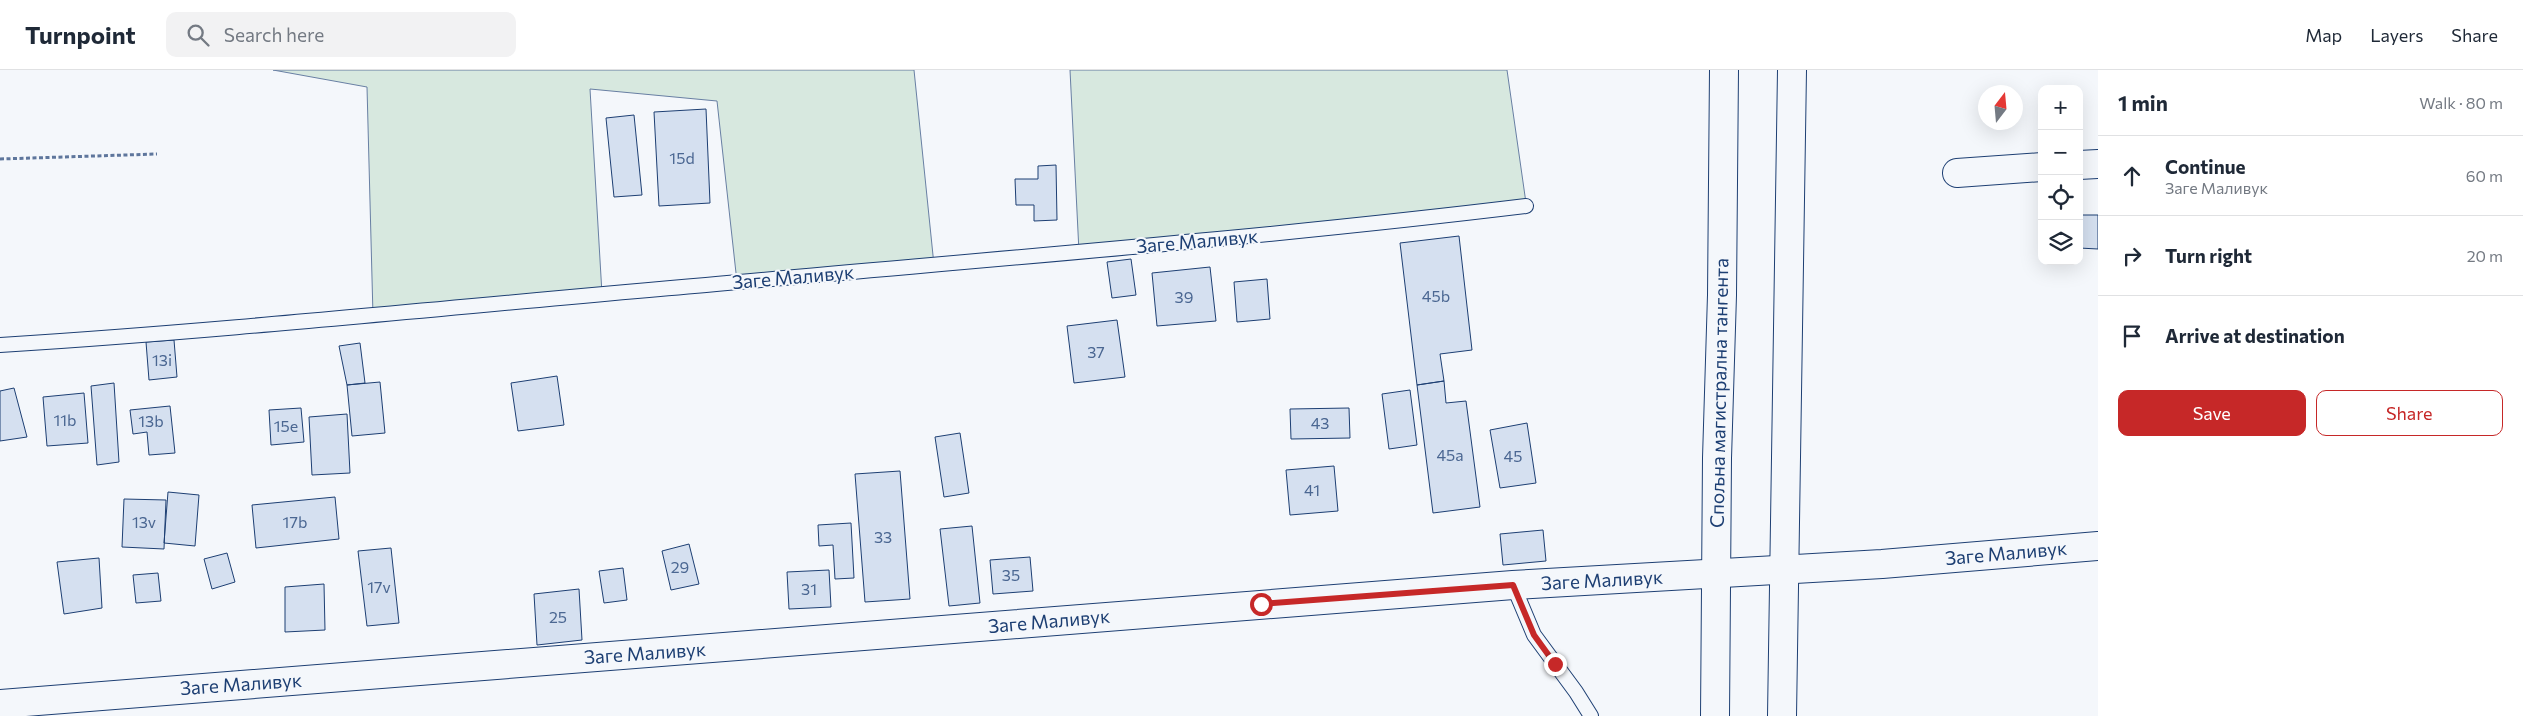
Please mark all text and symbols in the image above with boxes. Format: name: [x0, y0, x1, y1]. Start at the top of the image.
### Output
search box: [166, 12, 516, 57]
text: Turnpoint: [25, 20, 136, 49]
icon: search: [184, 21, 212, 49]
text: Search here: [224, 23, 324, 46]
text: Map: [2305, 24, 2342, 46]
text: Layers: [2370, 24, 2423, 46]
text: Share: [2451, 24, 2498, 46]
north arrow: [1978, 85, 2023, 130]
map controls: [2038, 85, 2083, 265]
button: +: [2038, 85, 2083, 130]
text: 1 min: [2118, 90, 2168, 115]
text: Walk · 80 m: [2419, 93, 2503, 112]
button: −: [2038, 130, 2083, 175]
house number: 15d: [669, 148, 695, 167]
text: Continue: [2165, 155, 2245, 178]
icon: ahead: [2118, 162, 2146, 190]
text: 60 m: [2466, 166, 2503, 185]
button: locate: [2038, 175, 2083, 220]
text: Заге Маливук: [2165, 178, 2268, 197]
button: layers: [2038, 220, 2083, 265]
street label: Заге Маливук: [1135, 224, 1259, 257]
icon: right: [2118, 242, 2146, 270]
text: Turn right: [2165, 244, 2252, 267]
text: 20 m: [2467, 246, 2503, 265]
street label: Спољна магистрална тангента: [1705, 258, 1732, 528]
street label: Заге Маливук: [731, 260, 855, 293]
house number: 45b: [1422, 286, 1450, 305]
house number: 39: [1175, 287, 1193, 306]
icon: arrive: [2118, 322, 2146, 350]
text: Arrive at destination: [2165, 324, 2345, 347]
house number: 37: [1087, 342, 1105, 361]
house number: 13i: [152, 350, 172, 369]
button: Save: [2118, 390, 2306, 436]
button: Share: [2316, 390, 2503, 436]
house number: 11b: [53, 410, 77, 429]
house number: 13b: [138, 411, 164, 430]
house number: 43: [1311, 413, 1329, 432]
house number: 15e: [274, 416, 298, 435]
house number: 45a: [1436, 445, 1464, 464]
house number: 45: [1504, 446, 1522, 465]
house number: 41: [1304, 480, 1320, 499]
house number: 13v: [132, 512, 156, 531]
house number: 17b: [283, 512, 307, 531]
house number: 33: [874, 527, 892, 546]
street label: Заге Маливук: [1944, 536, 2068, 569]
house number: 29: [671, 557, 689, 576]
house number: 35: [1002, 565, 1020, 584]
street label: Заге Маливук: [1540, 565, 1664, 594]
house number: 17v: [367, 577, 391, 596]
house number: 31: [801, 579, 817, 598]
route start: [1250, 593, 1273, 616]
street label: Заге Маливук: [987, 604, 1111, 637]
house number: 25: [549, 607, 567, 626]
street label: Заге Маливук: [583, 637, 707, 668]
route end: [1544, 653, 1567, 676]
street label: Заге Маливук: [179, 668, 303, 699]

